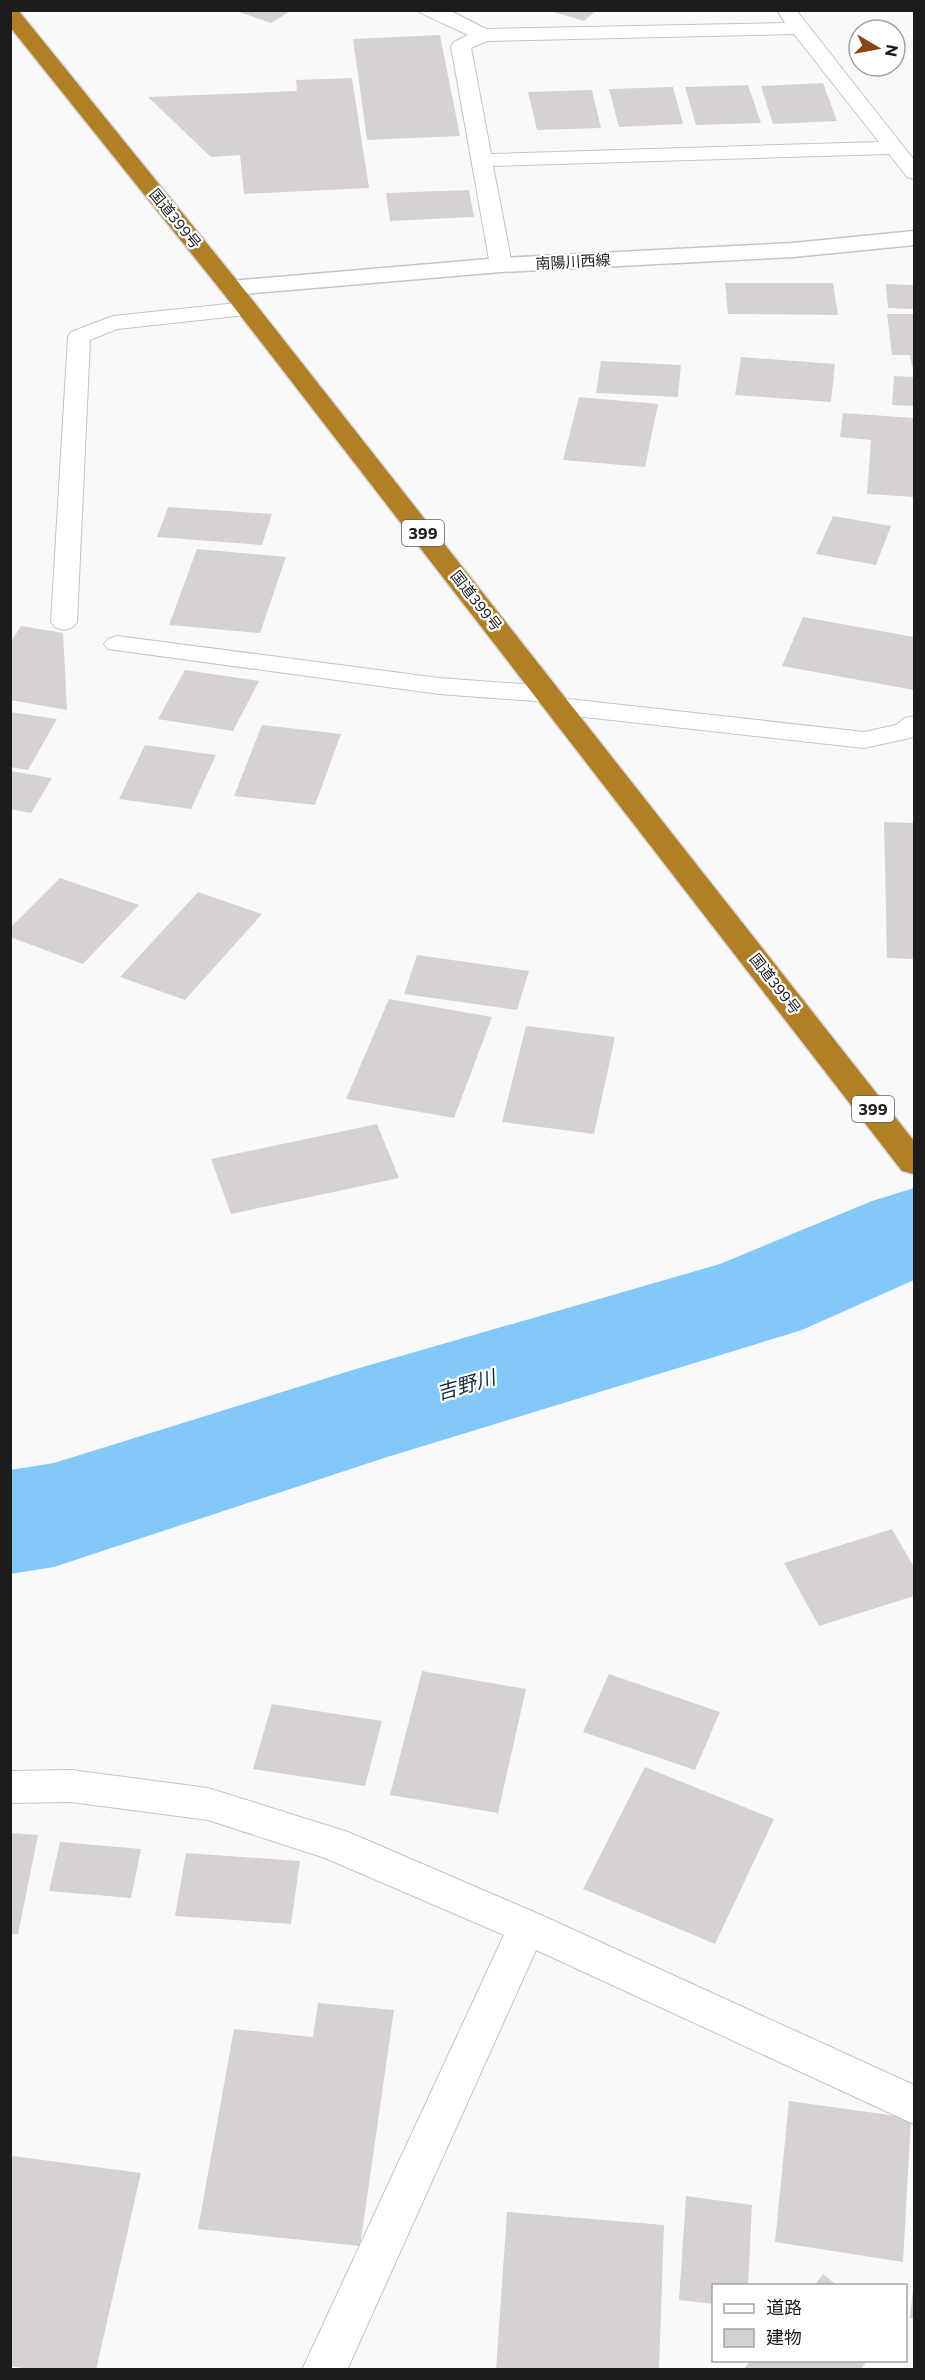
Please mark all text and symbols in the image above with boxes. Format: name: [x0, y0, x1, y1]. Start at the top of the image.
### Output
north arrow: [847, 18, 907, 78]
text: N: [882, 43, 903, 58]
street label: 国道399号: [146, 185, 205, 252]
street label: 南陽川西線: [535, 250, 611, 272]
road number: 399: [402, 520, 444, 546]
street label: 国道399号: [448, 567, 506, 634]
street label: 国道399号: [747, 950, 805, 1017]
road number: 399: [852, 1096, 894, 1122]
water label: 吉野川: [434, 1364, 500, 1404]
legend: [712, 2284, 907, 2362]
text: 道路: [766, 2296, 802, 2318]
text: 建物: [766, 2326, 802, 2348]

